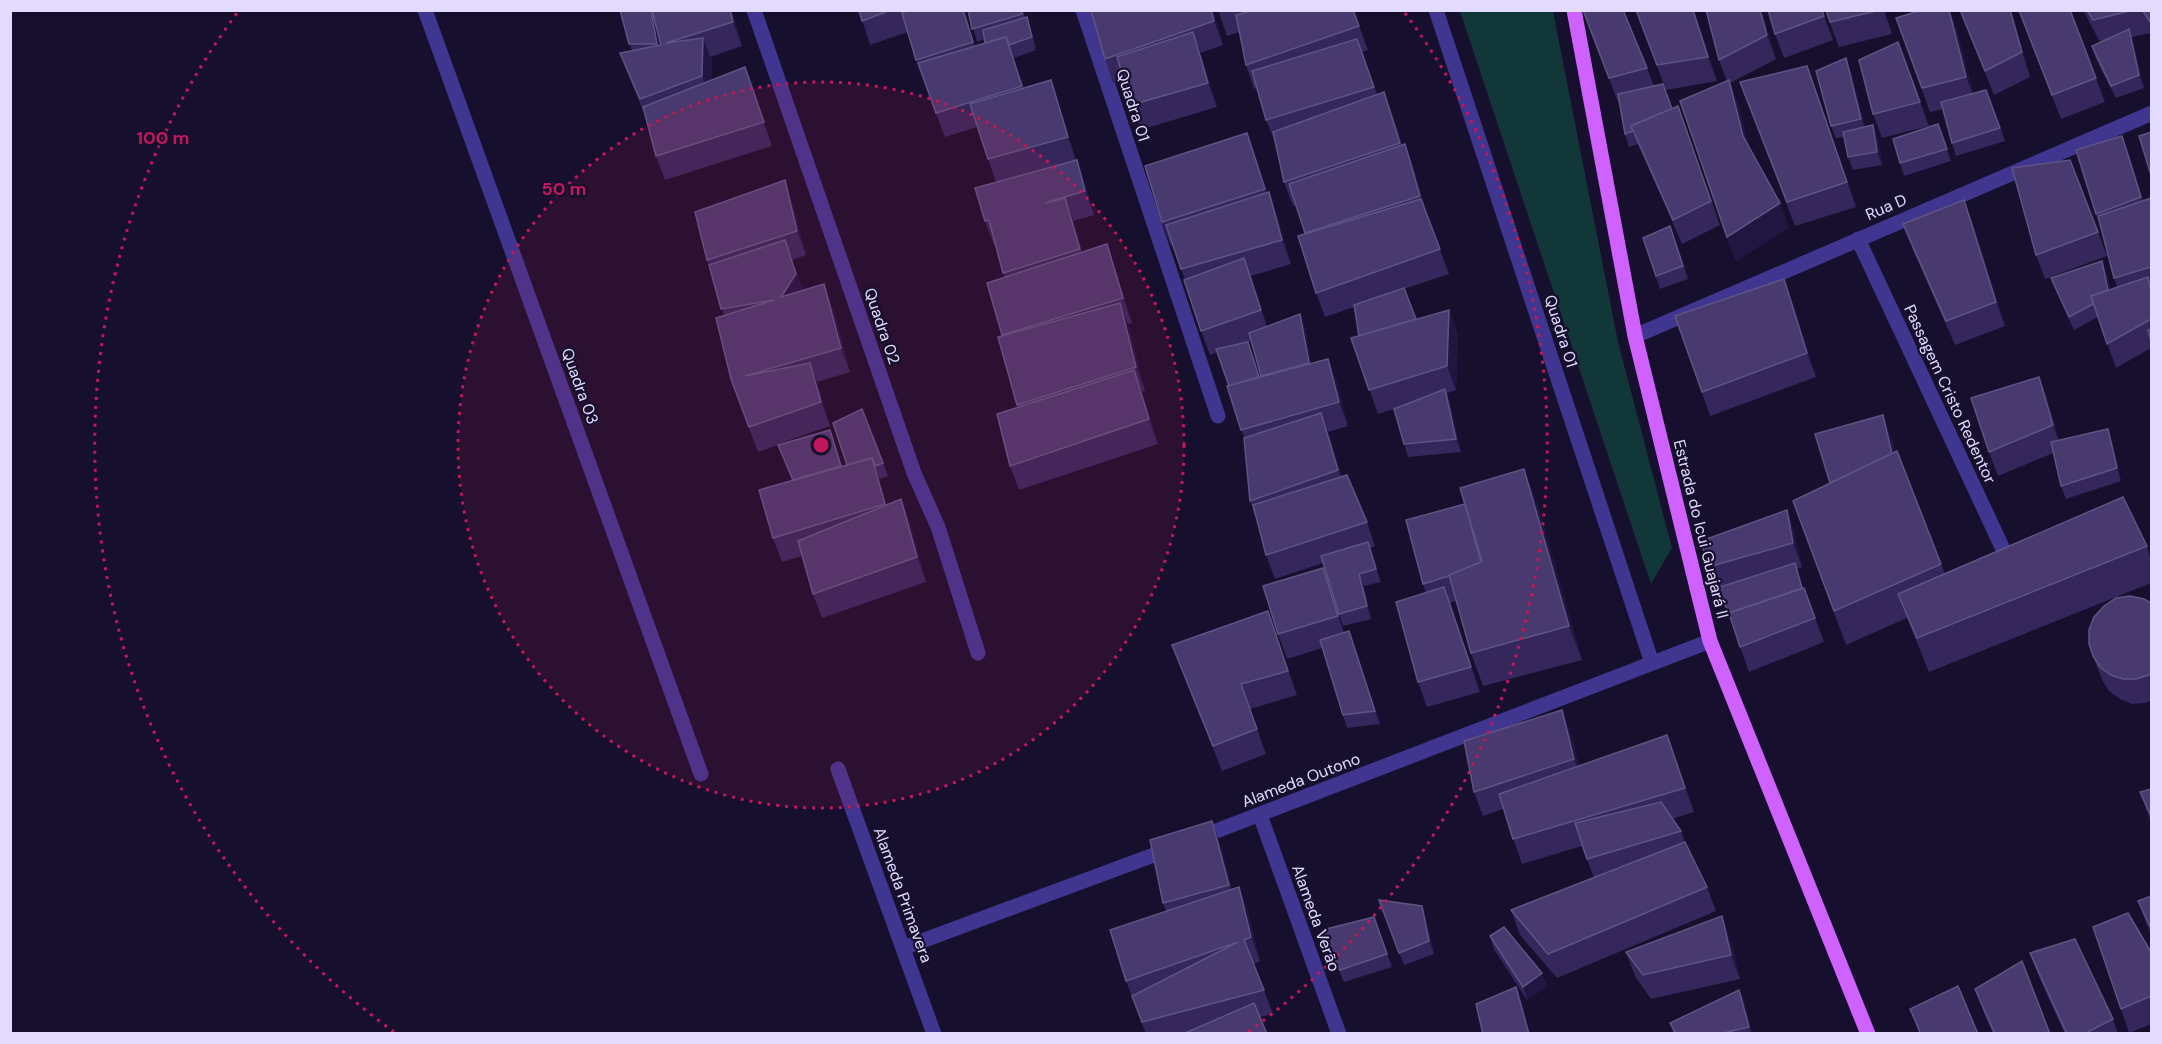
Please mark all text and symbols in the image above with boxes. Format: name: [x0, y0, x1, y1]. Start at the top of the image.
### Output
street label: Quadra 01: [1111, 66, 1155, 144]
text: 100 m: [136, 126, 190, 150]
text: 50 m: [541, 177, 587, 201]
street label: Rua D: [1862, 189, 1910, 225]
street label: Quadra 02: [859, 285, 905, 367]
street label: Quadra 01: [1539, 292, 1583, 370]
street label: Passagem Cristo Redentor: [1899, 301, 2001, 487]
street label: Quadra 03: [557, 345, 603, 427]
centre of rings: [811, 435, 831, 455]
street label: Estrada do Icui Guajará II: [1669, 437, 1733, 621]
street label: Alameda Outono: [1239, 748, 1363, 812]
street label: Alameda Primavera: [869, 824, 937, 966]
street label: Alameda Verão: [1287, 862, 1345, 974]

